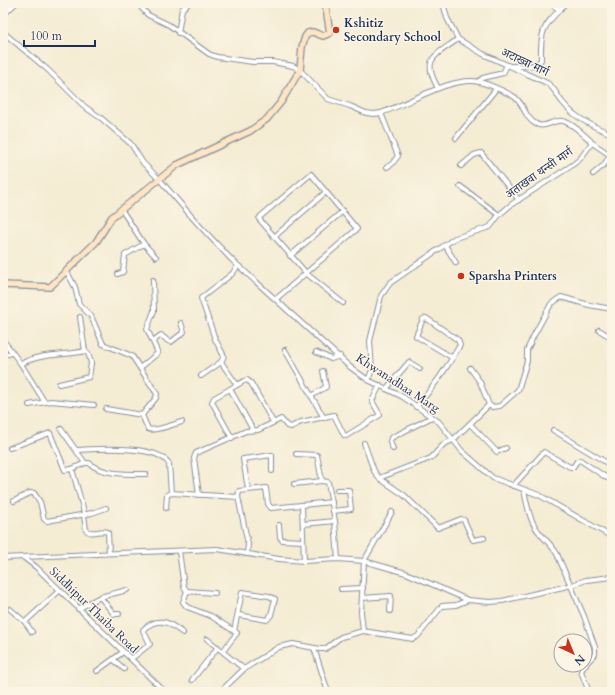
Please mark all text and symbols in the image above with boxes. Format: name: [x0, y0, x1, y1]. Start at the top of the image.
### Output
place label: Kshitiz Secondary School: [344, 15, 442, 45]
scale bar: [24, 22, 95, 48]
marker: Kshitiz Secondary School: [331, 25, 341, 35]
text: 100 m: [30, 28, 63, 44]
street label: अटाख्वा मार्ग: [499, 44, 552, 80]
street label: अताखवा थन्सी मार्ग: [502, 143, 577, 202]
place label: Sparsha Printers: [469, 268, 557, 284]
marker: Sparsha Printers: [456, 271, 466, 281]
street label: Khwanadhaa Marg: [353, 350, 443, 416]
street label: Siddhipur Thaiba Road: [46, 563, 142, 657]
north arrow: [553, 633, 593, 673]
text: N: [571, 651, 588, 669]

